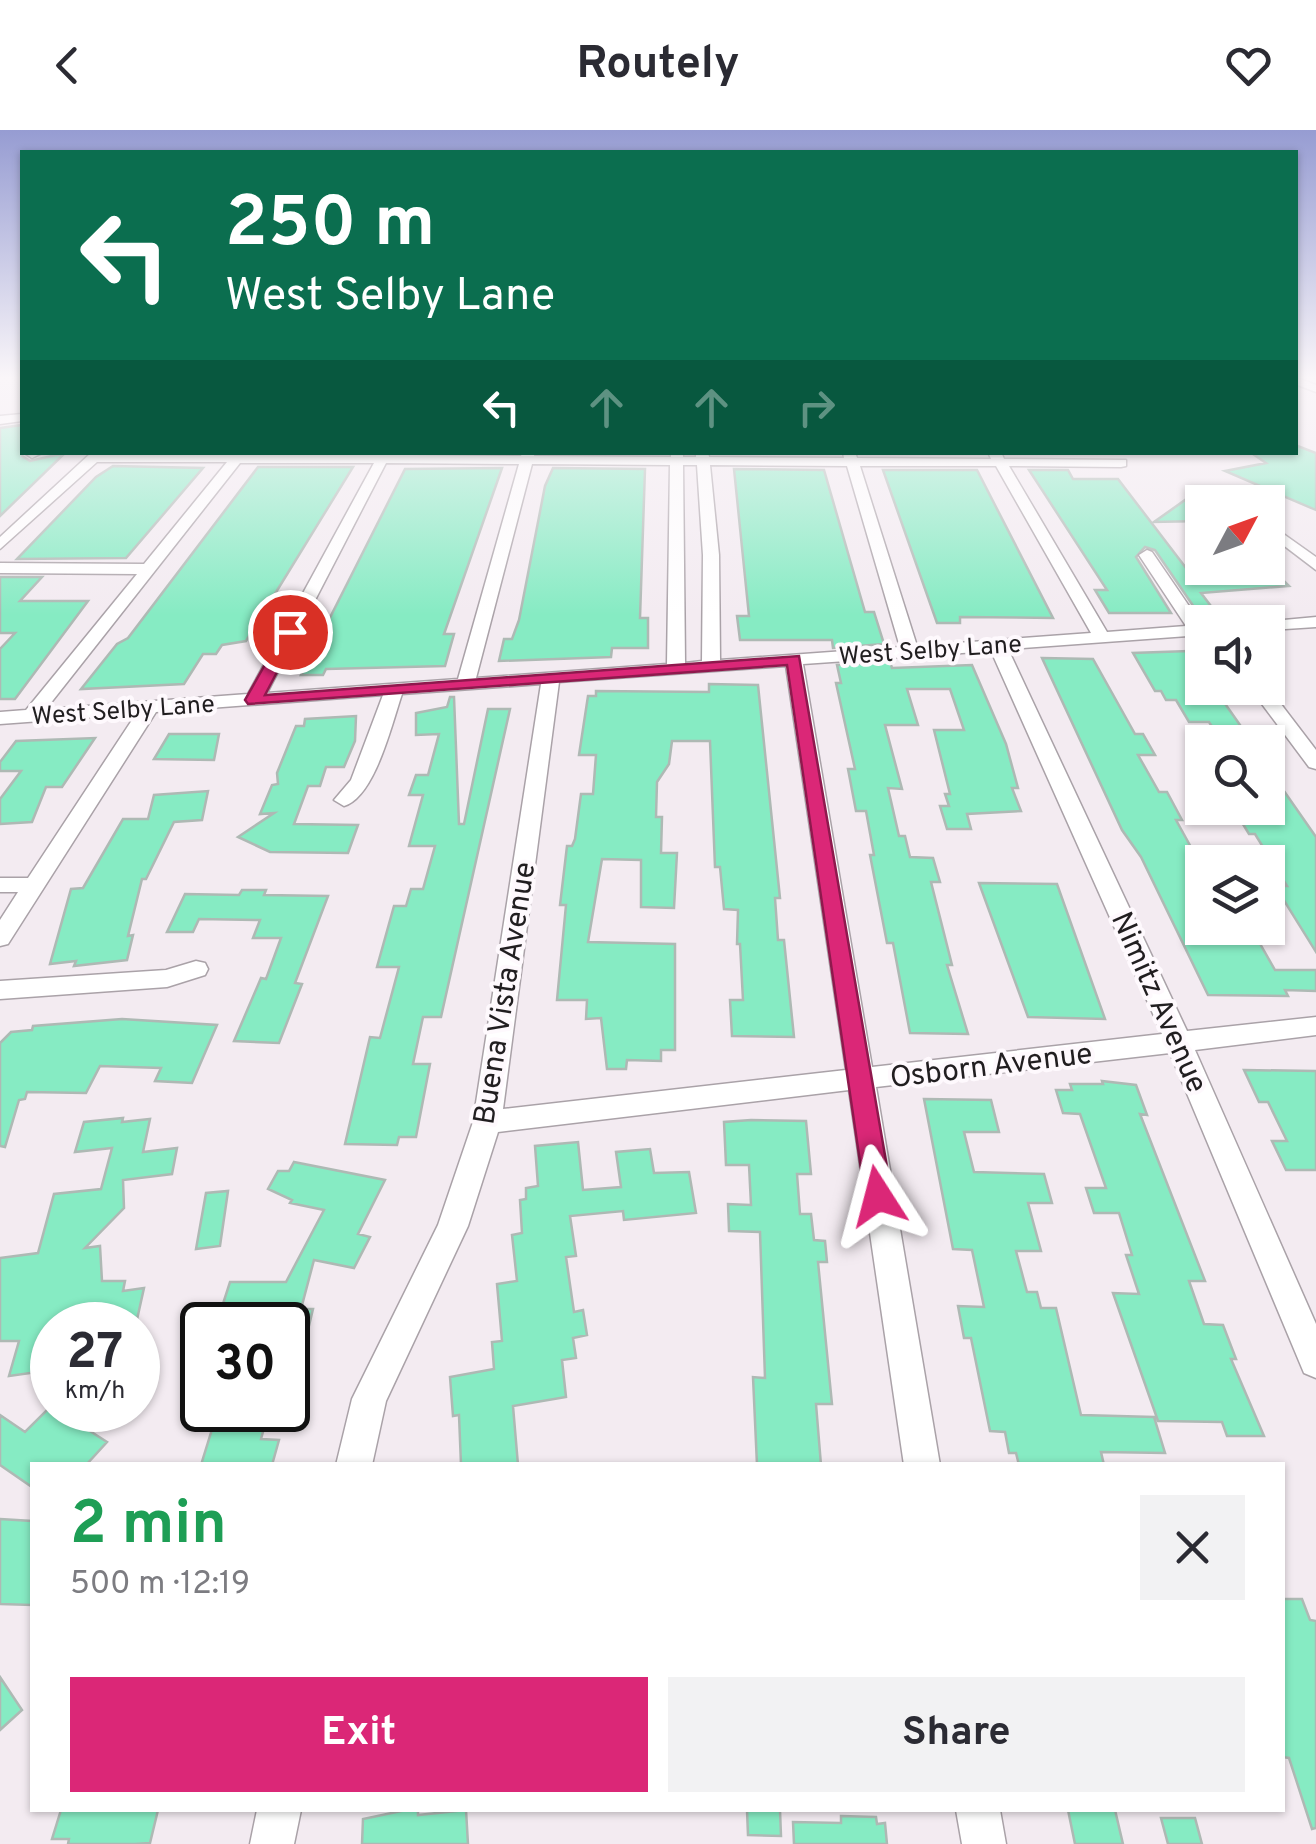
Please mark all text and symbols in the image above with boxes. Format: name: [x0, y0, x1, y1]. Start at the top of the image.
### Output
text: Routely: [577, 37, 739, 94]
icon: back: [40, 38, 95, 93]
icon: heart: [1221, 38, 1276, 93]
text: 250 m: [225, 182, 435, 271]
icon: left: [60, 190, 190, 320]
text: West Selby Lane: [225, 269, 555, 326]
icon: left: [474, 380, 529, 435]
icon: ahead: [579, 380, 634, 435]
icon: ahead: [684, 380, 739, 435]
icon: right: [789, 380, 844, 435]
north arrow: [1185, 485, 1285, 585]
map controls: [1185, 485, 1285, 945]
pin: [248, 590, 333, 675]
icon: arrive: [263, 605, 318, 660]
button: sound: [1185, 605, 1285, 705]
street label: West Selby Lane: [838, 630, 1023, 674]
street label: West Selby Lane: [31, 690, 216, 734]
button: search: [1185, 725, 1285, 825]
button: layers: [1185, 845, 1285, 945]
street label: Buena Vista Avenue: [467, 859, 546, 1127]
street label: Nimitz Avenue: [1101, 907, 1214, 1099]
street label: Osborn Avenue: [888, 1037, 1095, 1098]
position arrow: [826, 1144, 930, 1248]
speed limit sign: 30: [180, 1302, 310, 1432]
text: 27: [67, 1323, 123, 1386]
text: km/h: [65, 1376, 125, 1408]
text: 2 min: [70, 1489, 227, 1565]
button: close: [1140, 1495, 1245, 1600]
text: 500 m · 12:19: [70, 1565, 250, 1605]
button: Exit: [70, 1677, 648, 1792]
button: Share: [668, 1677, 1245, 1792]

